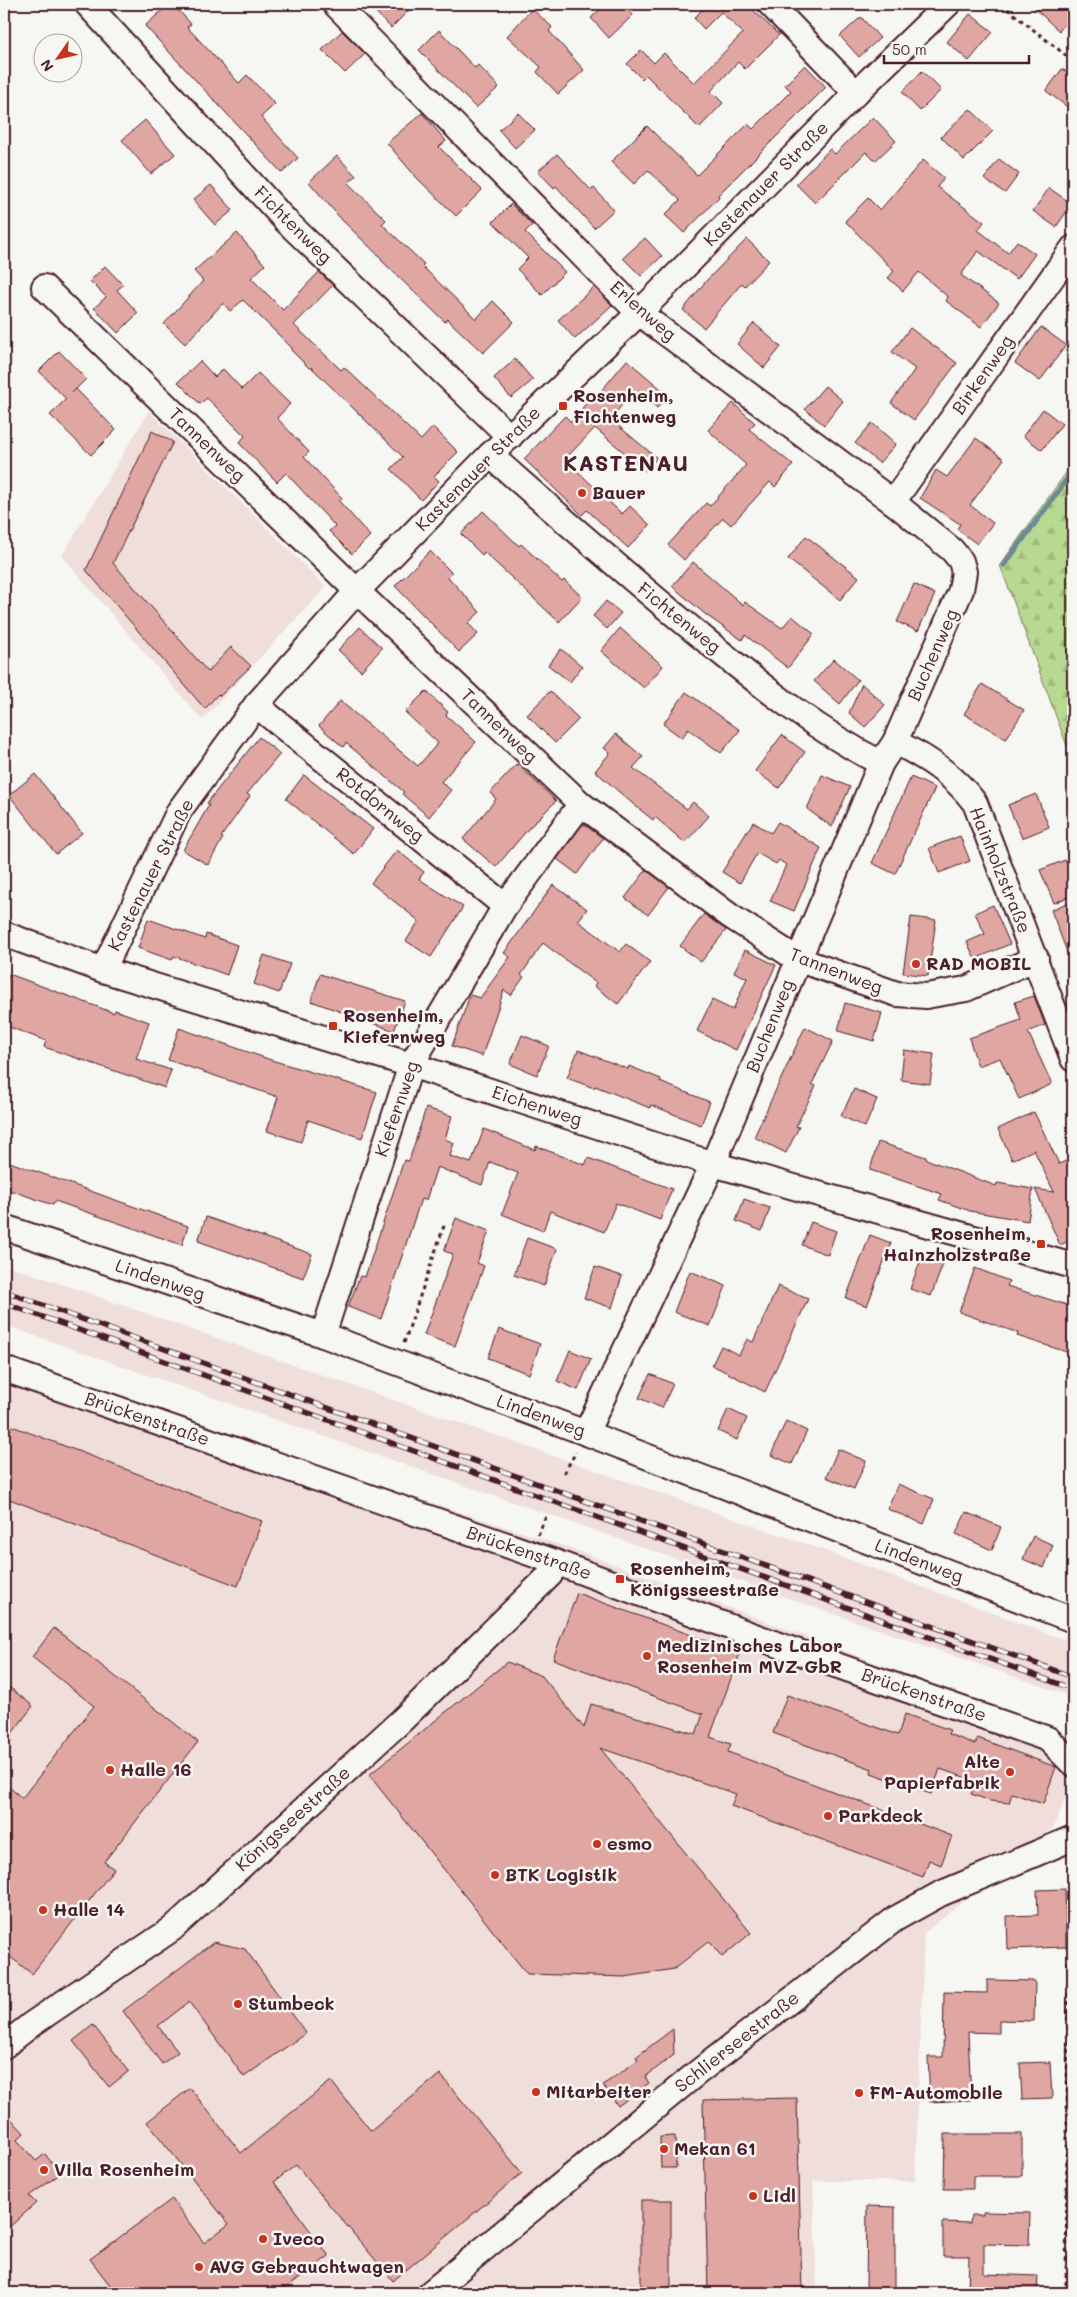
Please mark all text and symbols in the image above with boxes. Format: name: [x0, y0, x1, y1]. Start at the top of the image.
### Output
north arrow: [32, 32, 82, 82]
scale bar: [884, 32, 1030, 64]
text: 50 m: [892, 39, 927, 59]
text: N: [36, 56, 58, 75]
street label: Kastenauer Straße: [697, 115, 833, 251]
street label: Fichtenweg: [250, 180, 338, 268]
street label: Erlenweg: [605, 275, 682, 346]
street label: Birkenweg: [946, 330, 1018, 419]
place label: Rosenheim, Fichtenweg: [573, 383, 676, 428]
street label: Kastenauer Straße: [409, 400, 545, 536]
marker: Rosenheim, Fichtenweg: [557, 400, 569, 412]
street label: Tannenweg: [164, 402, 251, 487]
district label: KASTENAU: [563, 448, 689, 477]
place label: Bauer: [592, 480, 646, 504]
marker: Bauer: [576, 487, 588, 499]
street label: Fichtenweg: [633, 576, 726, 658]
street label: Buchenweg: [901, 605, 963, 704]
street label: Tannenweg: [456, 683, 543, 768]
street label: Rotdornweg: [332, 761, 430, 847]
street label: Kastenauer Straße: [101, 794, 199, 955]
street label: Hainholzstraße: [965, 803, 1037, 936]
street label: Tannenweg: [786, 941, 886, 999]
place label: RAD MOBIL: [926, 951, 1031, 975]
marker: RAD MOBIL: [910, 958, 922, 970]
street label: Buchenweg: [740, 975, 799, 1076]
place label: Rosenheim, Kiefernweg: [343, 1003, 445, 1048]
marker: Rosenheim, Kiefernweg: [327, 1020, 339, 1032]
street label: Kiefernweg: [368, 1057, 424, 1160]
street label: Eichenweg: [489, 1079, 585, 1131]
place label: Rosenheim, Hainzholzstraße: [883, 1221, 1031, 1266]
marker: Rosenheim, Hainzholzstraße: [1035, 1238, 1047, 1250]
street label: Lindenweg: [112, 1253, 208, 1306]
street label: Brückenstraße: [82, 1385, 213, 1451]
street label: Lindenweg: [494, 1388, 589, 1442]
street label: Brückenstraße: [464, 1519, 595, 1585]
street label: Lindenweg: [872, 1532, 967, 1588]
place label: Rosenheim, Königsseestraße: [630, 1556, 779, 1601]
marker: Rosenheim, Königsseestraße: [614, 1573, 626, 1585]
place label: Medizinisches Labor Rosenheim MVZ GbR: [657, 1633, 842, 1678]
marker: Medizinisches Labor Rosenheim MVZ GbR: [641, 1650, 653, 1662]
street label: Brückenstraße: [859, 1661, 990, 1727]
place label: Alte Papierfabrik: [884, 1749, 1000, 1794]
place label: Halle 16: [120, 1757, 191, 1781]
street label: Königsseestraße: [230, 1760, 355, 1876]
marker: Halle 16: [104, 1764, 116, 1776]
marker: Alte Papierfabrik: [1004, 1766, 1016, 1778]
place label: Parkdeck: [838, 1803, 923, 1827]
marker: Parkdeck: [822, 1810, 834, 1822]
place label: esmo: [607, 1831, 652, 1855]
marker: esmo: [591, 1838, 603, 1850]
place label: BTK Logistik: [505, 1862, 617, 1886]
marker: BTK Logistik: [489, 1869, 501, 1881]
place label: Halle 14: [53, 1897, 125, 1921]
marker: Halle 14: [37, 1904, 49, 1916]
street label: Schlierseestraße: [669, 1985, 803, 2097]
place label: Stumbeck: [248, 1991, 335, 2015]
marker: Stumbeck: [232, 1998, 244, 2010]
place label: Mitarbeiter: [546, 2079, 651, 2103]
place label: FM-Automobile: [869, 2080, 1003, 2104]
marker: Mitarbeiter: [530, 2086, 542, 2098]
marker: FM-Automobile: [853, 2087, 865, 2099]
place label: Mekan 61: [674, 2136, 756, 2160]
marker: Mekan 61: [658, 2143, 670, 2155]
place label: Villa Rosenheim: [54, 2157, 194, 2181]
marker: Villa Rosenheim: [38, 2164, 50, 2176]
place label: Lidl: [763, 2183, 796, 2207]
marker: Lidl: [747, 2190, 759, 2202]
place label: Iveco: [273, 2226, 324, 2250]
marker: Iveco: [257, 2233, 269, 2245]
place label: AVG Gebrauchtwagen: [209, 2254, 404, 2278]
marker: AVG Gebrauchtwagen: [193, 2261, 205, 2273]

